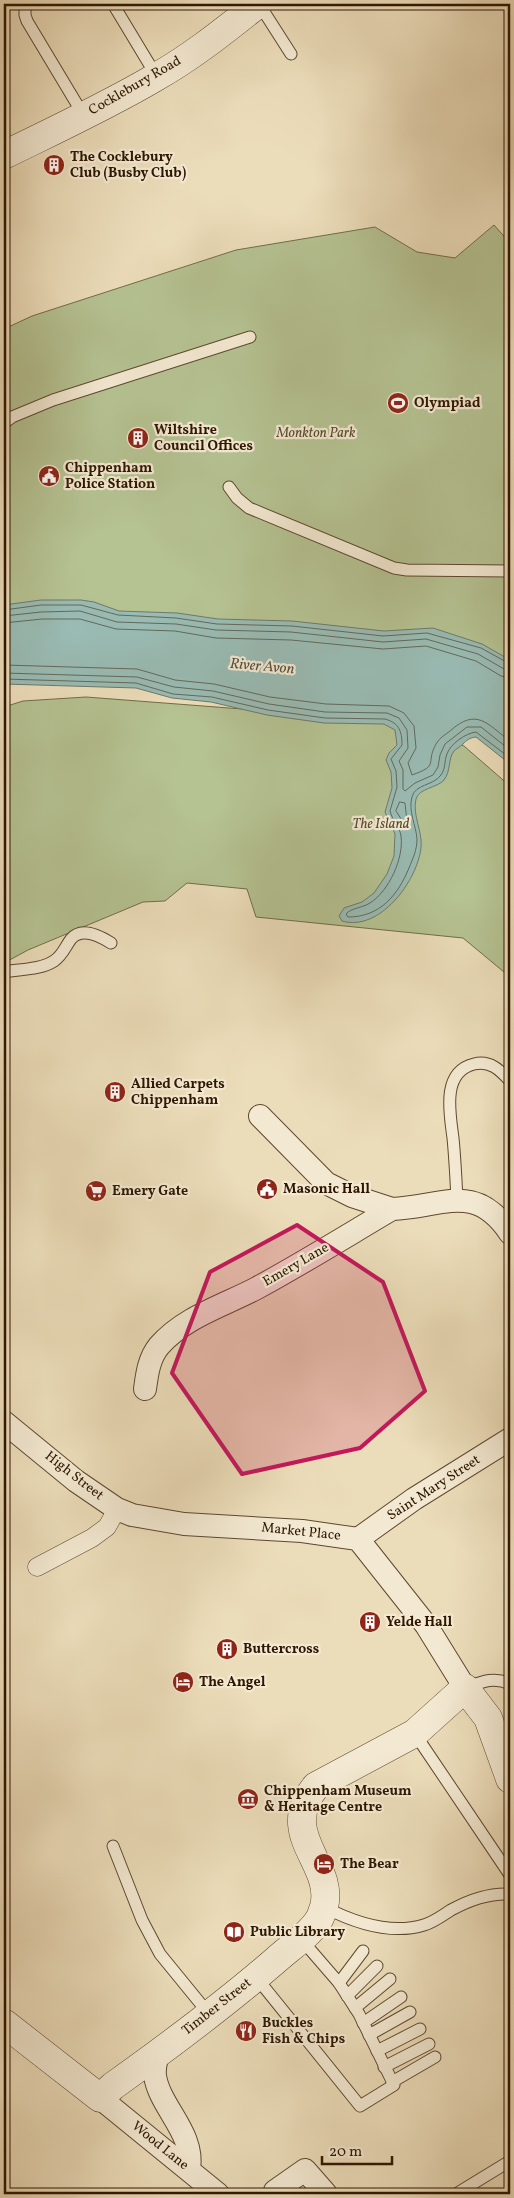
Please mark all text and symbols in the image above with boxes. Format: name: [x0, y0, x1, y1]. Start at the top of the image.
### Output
street label: Cocklebury Road: [85, 52, 185, 120]
place label: The Cocklebury Club (Busby Club): [70, 148, 187, 183]
building icon: The Cocklebury Club (Busby Club): [42, 153, 66, 177]
sports icon: Olympiad: [386, 391, 410, 415]
place label: Olympiad: [414, 394, 481, 413]
place label: Wiltshire Council Offices: [154, 421, 253, 456]
park label: Monkton Park: [275, 424, 356, 443]
building icon: Wiltshire Council Offices: [126, 426, 150, 450]
place label: Chippenham Police Station: [65, 459, 155, 494]
public building icon: Chippenham Police Station: [37, 464, 61, 488]
water label: River Avon: [229, 654, 295, 680]
park label: The Island: [353, 815, 410, 834]
place label: Allied Carpets Chippenham: [131, 1075, 225, 1110]
building icon: Allied Carpets Chippenham: [103, 1080, 127, 1104]
public building icon: Masonic Hall: [255, 1177, 279, 1201]
supermarket icon: Emery Gate: [84, 1179, 108, 1203]
place label: Masonic Hall: [283, 1180, 370, 1199]
place label: Emery Gate: [112, 1182, 188, 1201]
street label: Emery Lane: [260, 1238, 333, 1291]
street label: High Street: [41, 1447, 107, 1505]
street label: Saint Mary Street: [384, 1451, 484, 1525]
street label: Market Place: [260, 1518, 342, 1546]
building icon: Yelde Hall: [358, 1610, 382, 1634]
place label: Yelde Hall: [386, 1613, 453, 1632]
building icon: Buttercross: [215, 1637, 239, 1661]
place label: Buttercross: [243, 1640, 319, 1659]
hotel icon: The Angel: [171, 1670, 195, 1694]
place label: The Angel: [199, 1673, 266, 1692]
place label: Chippenham Museum & Heritage Centre: [264, 1782, 412, 1817]
museum icon: Chippenham Museum & Heritage Centre: [236, 1787, 260, 1811]
hotel icon: The Bear: [312, 1852, 336, 1876]
place label: The Bear: [340, 1855, 399, 1874]
library icon: Public Library: [222, 1920, 246, 1944]
place label: Public Library: [250, 1923, 345, 1942]
street label: Timber Street: [178, 1974, 256, 2040]
place label: Buckles Fish & Chips: [262, 2014, 345, 2049]
restaurant icon: Buckles Fish & Chips: [234, 2019, 258, 2043]
street label: Wood Lane: [127, 2117, 193, 2175]
scale bar: [322, 2133, 392, 2165]
text: 20 m: [329, 2142, 362, 2163]

